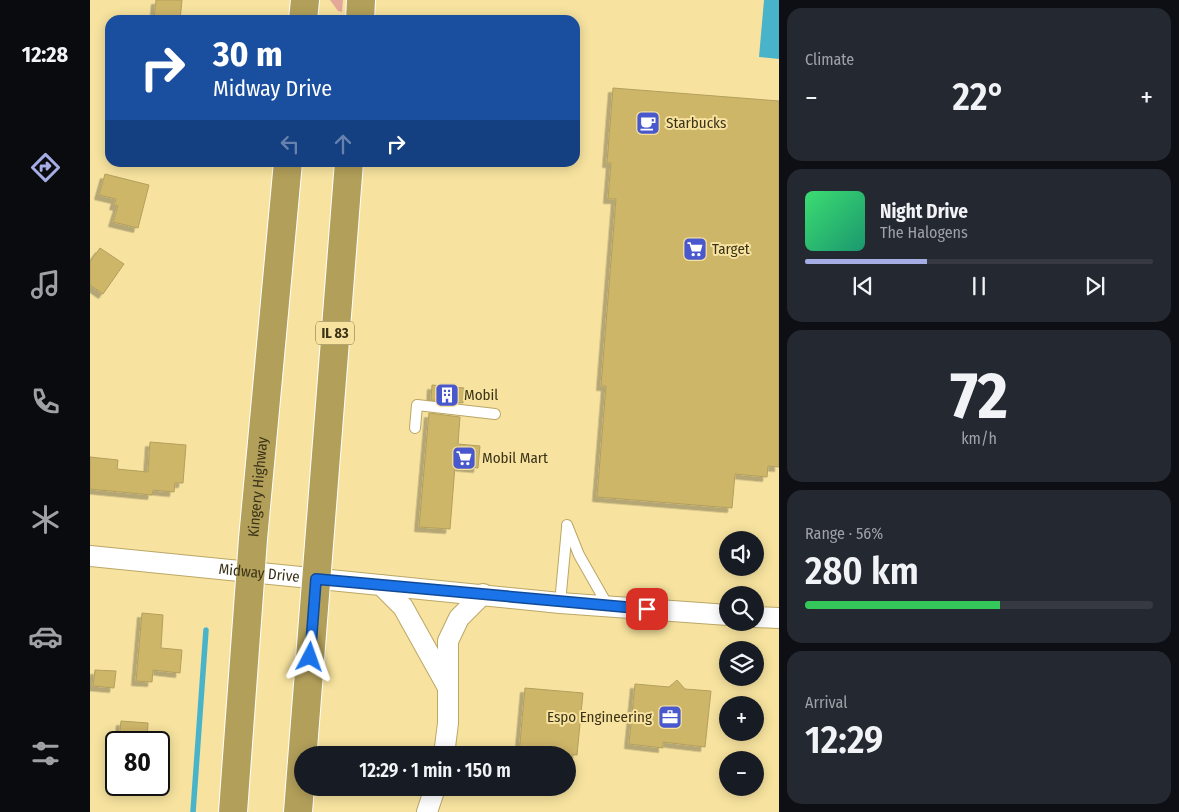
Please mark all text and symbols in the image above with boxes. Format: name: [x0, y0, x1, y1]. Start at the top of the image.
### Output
text: 30 m: [213, 33, 283, 75]
icon: right: [130, 35, 195, 100]
text: 12:28: [22, 41, 68, 68]
text: Climate: [805, 50, 854, 69]
text: 22°: [953, 74, 1005, 120]
text: Midway Drive: [213, 75, 332, 102]
text: −: [805, 81, 818, 114]
text: +: [1140, 81, 1153, 114]
cafe icon: Starbucks: [635, 110, 661, 136]
place label: Starbucks: [666, 114, 726, 132]
icon: left: [276, 130, 304, 158]
icon: ahead: [329, 130, 357, 158]
icon: right: [382, 130, 410, 158]
icon: directions: [28, 150, 63, 185]
text: Night Drive: [880, 200, 968, 223]
text: The Halogens: [880, 223, 968, 242]
supermarket icon: Target: [682, 236, 708, 262]
place label: Target: [712, 240, 750, 258]
icon: music: [28, 267, 63, 302]
icon: previous: [849, 272, 877, 300]
icon: pause: [965, 272, 993, 300]
icon: next: [1081, 272, 1109, 300]
road number: IL 83: [316, 322, 354, 344]
text: 72: [950, 357, 1008, 435]
building icon: Mobil: [434, 382, 460, 408]
icon: phone: [28, 384, 63, 419]
place label: Mobil: [464, 386, 498, 404]
text: km/h: [961, 429, 997, 448]
street label: Kingery Highway: [244, 436, 271, 538]
supermarket icon: Mobil Mart: [451, 445, 477, 471]
place label: Mobil Mart: [482, 449, 548, 467]
icon: climate: [28, 502, 63, 537]
text: Range · 56%: [805, 524, 883, 543]
map controls: [719, 531, 764, 796]
button: sound: [719, 531, 764, 576]
text: 280 km: [805, 548, 919, 594]
street label: Midway Drive: [218, 560, 301, 586]
button: search: [719, 586, 764, 631]
pin: [626, 588, 668, 630]
icon: arrive: [633, 595, 661, 623]
icon: car: [28, 619, 63, 654]
position arrow: [283, 630, 335, 682]
button: layers: [719, 641, 764, 686]
text: Arrival: [805, 693, 847, 712]
button: +: [719, 696, 764, 741]
office icon: Espo Engineering: [657, 704, 683, 730]
place label: Espo Engineering: [547, 708, 652, 726]
text: 12:29: [805, 717, 883, 763]
speed limit sign: 80: [105, 731, 170, 796]
icon: filters: [28, 736, 63, 771]
button: −: [719, 751, 764, 796]
text: 12:29 · 1 min · 150 m: [359, 759, 511, 782]

